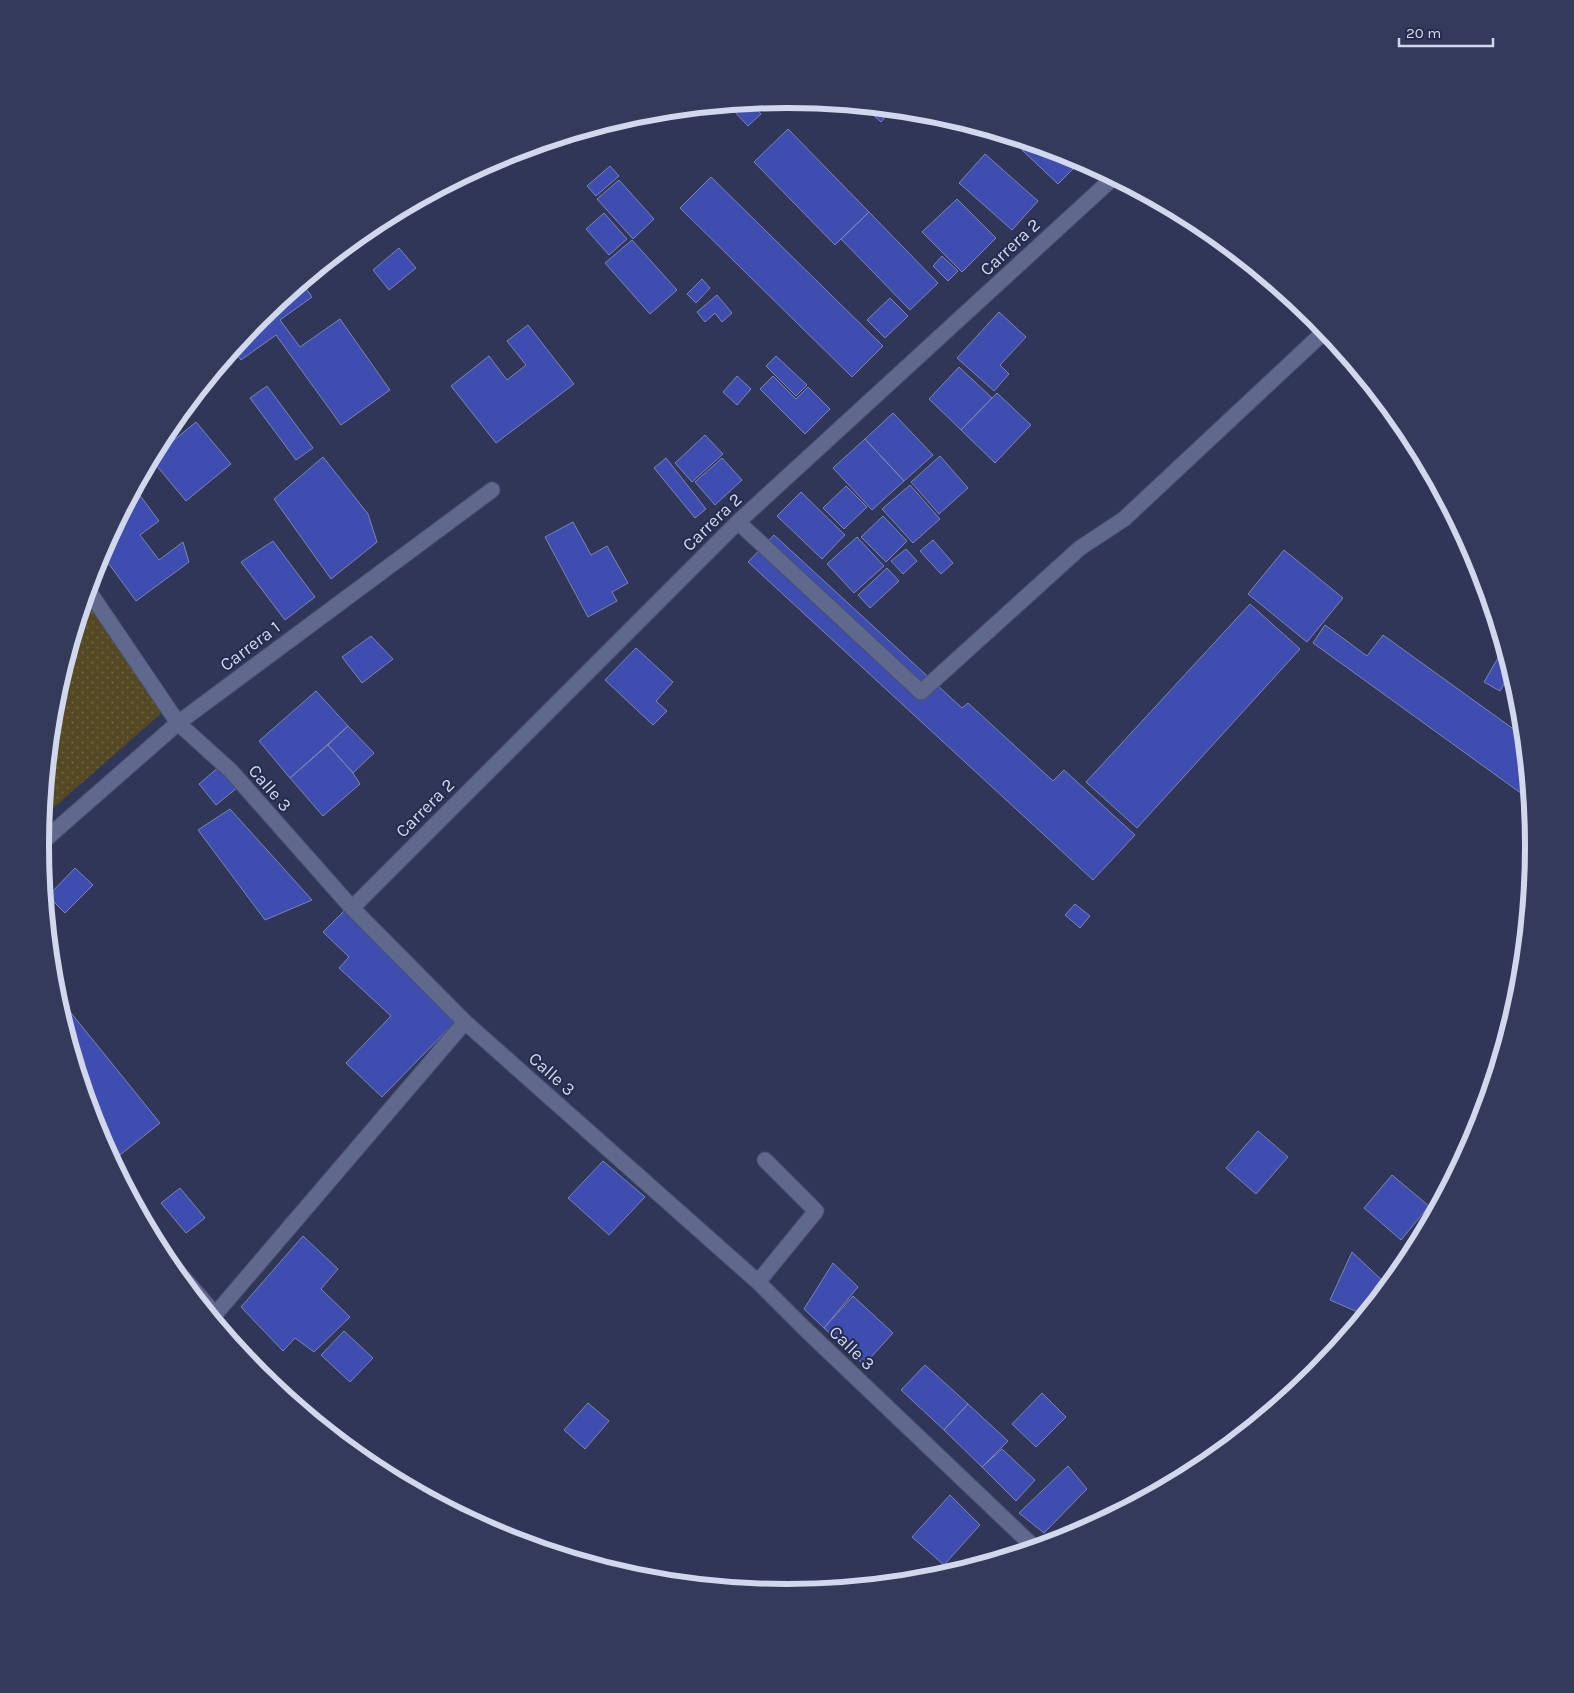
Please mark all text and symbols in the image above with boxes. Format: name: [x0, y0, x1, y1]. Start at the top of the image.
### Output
scale bar: [1399, 15, 1493, 47]
text: 20 m: [1406, 24, 1441, 42]
street label: Carrera 2: [975, 214, 1045, 280]
street label: Carrera 2: [678, 488, 746, 556]
street label: Carrera 1: [215, 616, 285, 676]
street label: Calle 3: [244, 760, 296, 816]
street label: Carrera 2: [391, 774, 459, 842]
street label: Calle 3: [524, 1047, 580, 1101]
street label: Calle 3: [825, 1321, 879, 1375]

